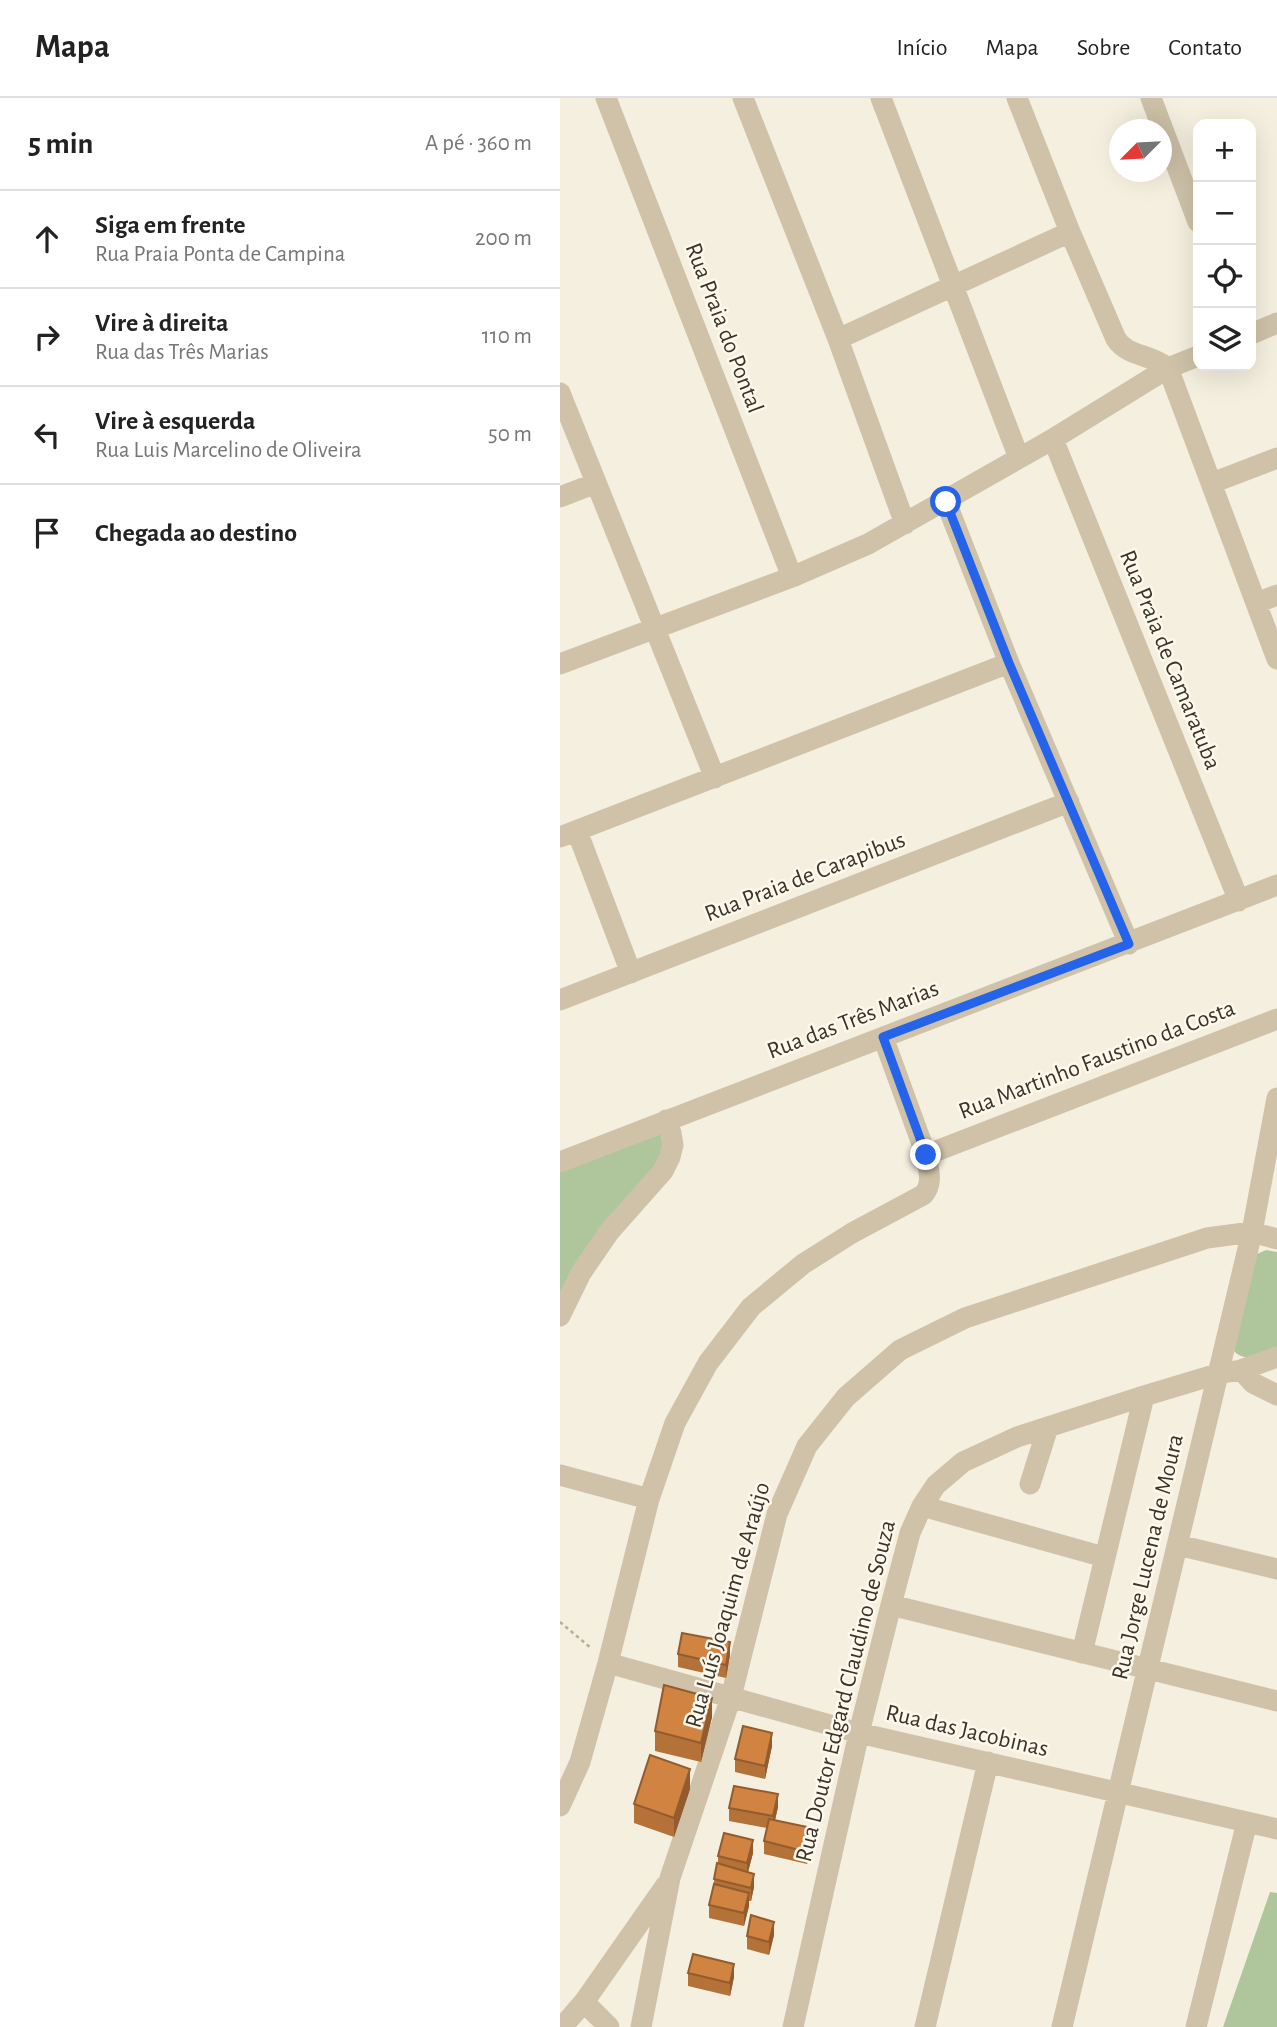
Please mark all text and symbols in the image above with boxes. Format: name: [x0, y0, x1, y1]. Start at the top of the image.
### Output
text: Mapa: [35, 31, 110, 64]
text: Início: [896, 36, 948, 60]
text: Mapa: [986, 36, 1039, 60]
text: Sobre: [1077, 36, 1130, 60]
text: Contato: [1168, 36, 1242, 60]
north arrow: [1109, 119, 1172, 182]
map controls: [1193, 119, 1256, 371]
button: +: [1193, 119, 1256, 182]
text: 5 min: [28, 129, 93, 159]
text: A pé · 360 m: [425, 132, 532, 155]
button: −: [1193, 182, 1256, 245]
text: Siga em frente: [95, 212, 246, 238]
icon: ahead: [28, 220, 66, 258]
text: 200 m: [475, 227, 532, 250]
street label: Rua Praia do Pontal: [681, 240, 767, 416]
text: Rua Praia Ponta de Campina: [95, 243, 345, 266]
button: locate: [1193, 245, 1256, 308]
button: layers: [1193, 308, 1256, 371]
text: Vire à direita: [95, 310, 229, 336]
icon: right: [28, 318, 66, 356]
text: 110 m: [482, 325, 532, 348]
text: Rua das Três Marias: [95, 341, 269, 364]
text: Vire à esquerda: [95, 408, 256, 434]
icon: left: [28, 416, 66, 454]
text: 50 m: [488, 423, 532, 446]
text: Rua Luis Marcelino de Oliveira: [95, 439, 362, 462]
route start: [930, 486, 961, 517]
icon: arrive: [28, 514, 66, 552]
text: Chegada ao destino: [95, 520, 297, 546]
street label: Rua Praia de Camaratuba: [1115, 547, 1225, 773]
street label: Rua Praia de Carapibus: [701, 828, 909, 926]
street label: Rua das Três Marias: [764, 976, 942, 1064]
street label: Rua Martinho Faustino da Costa: [956, 996, 1238, 1124]
route end: [910, 1139, 941, 1170]
street label: Rua Jorge Lucena de Moura: [1108, 1432, 1188, 1682]
street label: Rua Luís Joaquim de Araújo: [681, 1479, 775, 1731]
street label: Rua Doutor Edgard Claudino de Souza: [792, 1518, 900, 1864]
street label: Rua das Jacobinas: [883, 1701, 1051, 1761]

